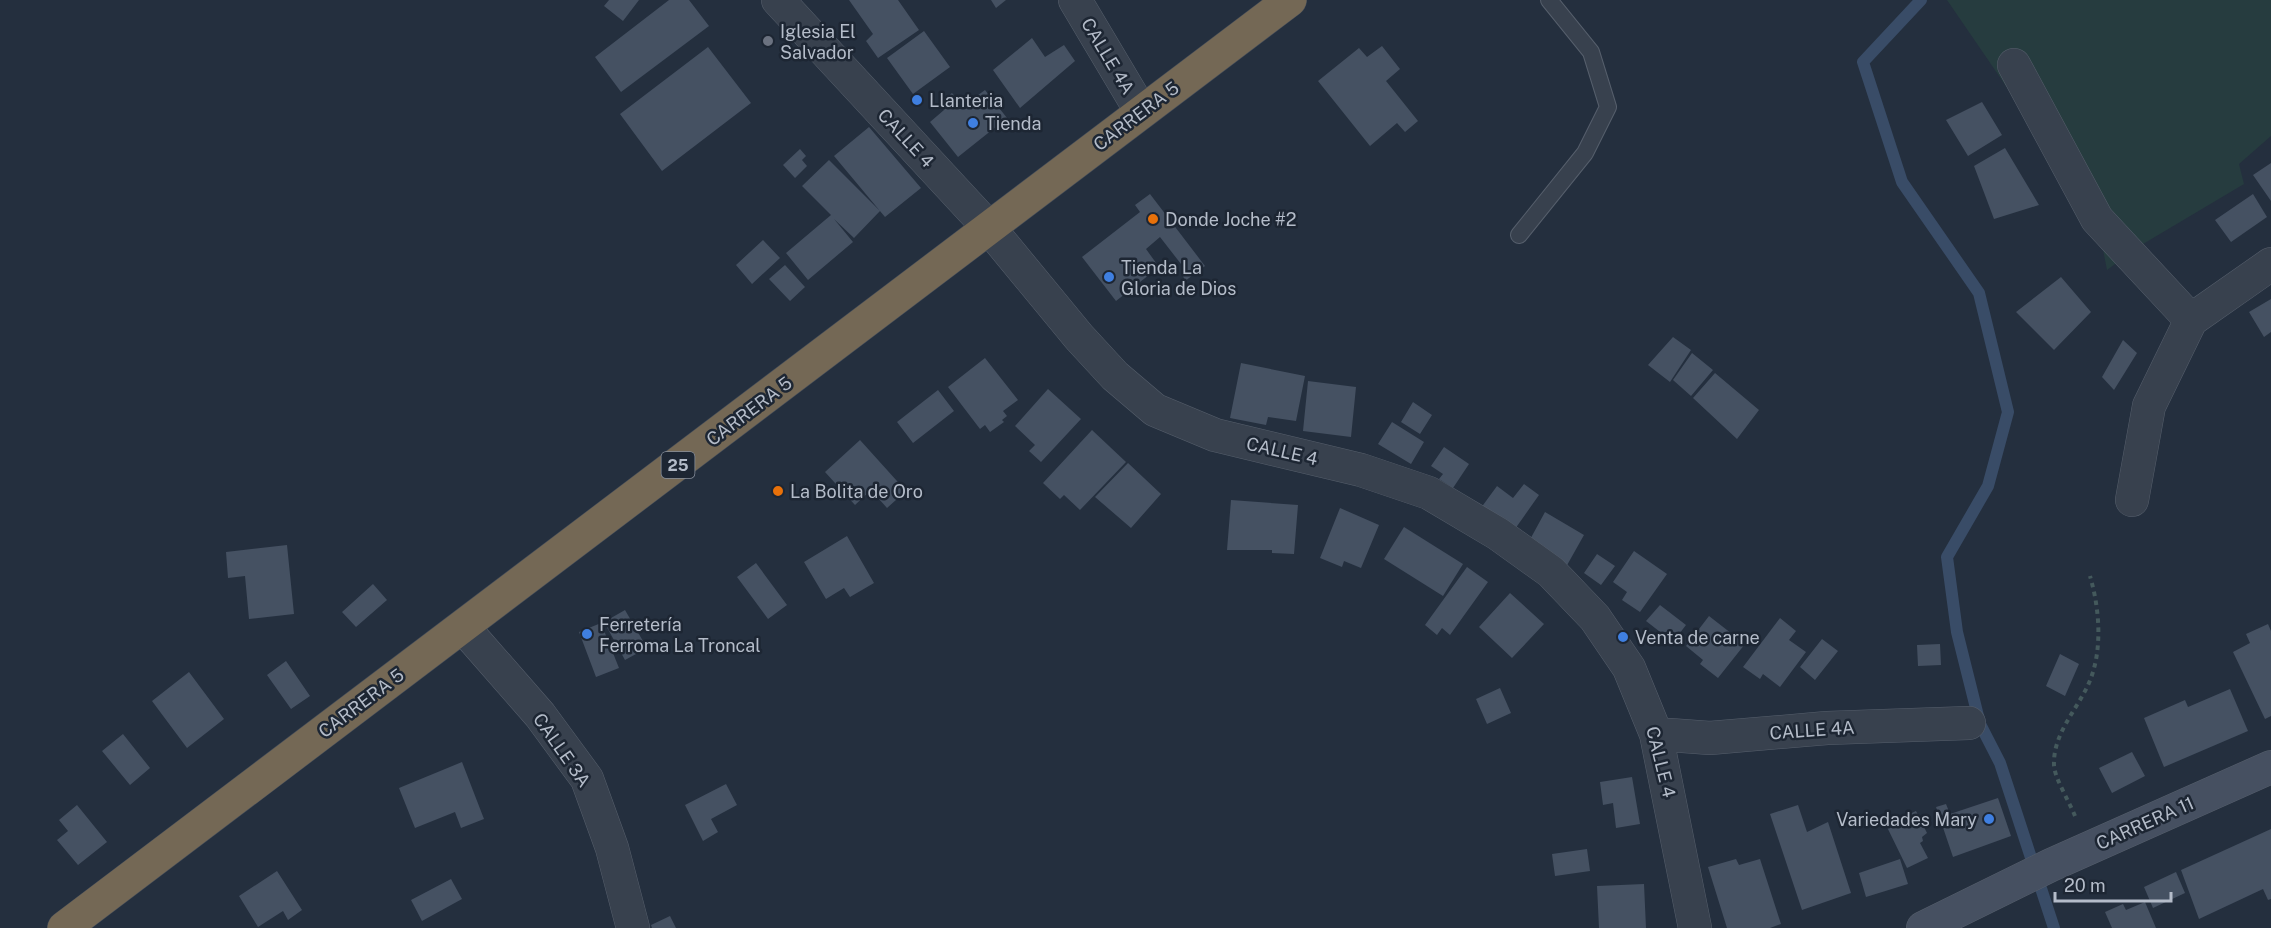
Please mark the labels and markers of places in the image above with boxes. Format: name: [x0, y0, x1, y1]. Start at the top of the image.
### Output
place label: Iglesia El Salvador: [780, 21, 856, 63]
marker: Iglesia El Salvador: [761, 34, 775, 48]
place label: Llanteria: [929, 90, 1003, 111]
marker: Llanteria: [910, 93, 924, 107]
place label: Tienda: [985, 113, 1041, 134]
marker: Tienda: [966, 116, 980, 130]
place label: Donde Joche #2: [1165, 209, 1297, 230]
marker: Donde Joche #2: [1146, 212, 1160, 226]
place label: Tienda La Gloria de Dios: [1121, 257, 1236, 299]
marker: Tienda La Gloria de Dios: [1102, 270, 1116, 284]
place label: La Bolita de Oro: [790, 481, 923, 502]
marker: La Bolita de Oro: [771, 484, 785, 498]
place label: Ferretería Ferroma La Troncal: [599, 614, 761, 656]
marker: Ferretería Ferroma La Troncal: [580, 627, 594, 641]
place label: Venta de carne: [1635, 627, 1760, 648]
marker: Venta de carne: [1616, 630, 1630, 644]
place label: Variedades Mary: [1836, 809, 1977, 830]
marker: Variedades Mary: [1982, 812, 1996, 826]

